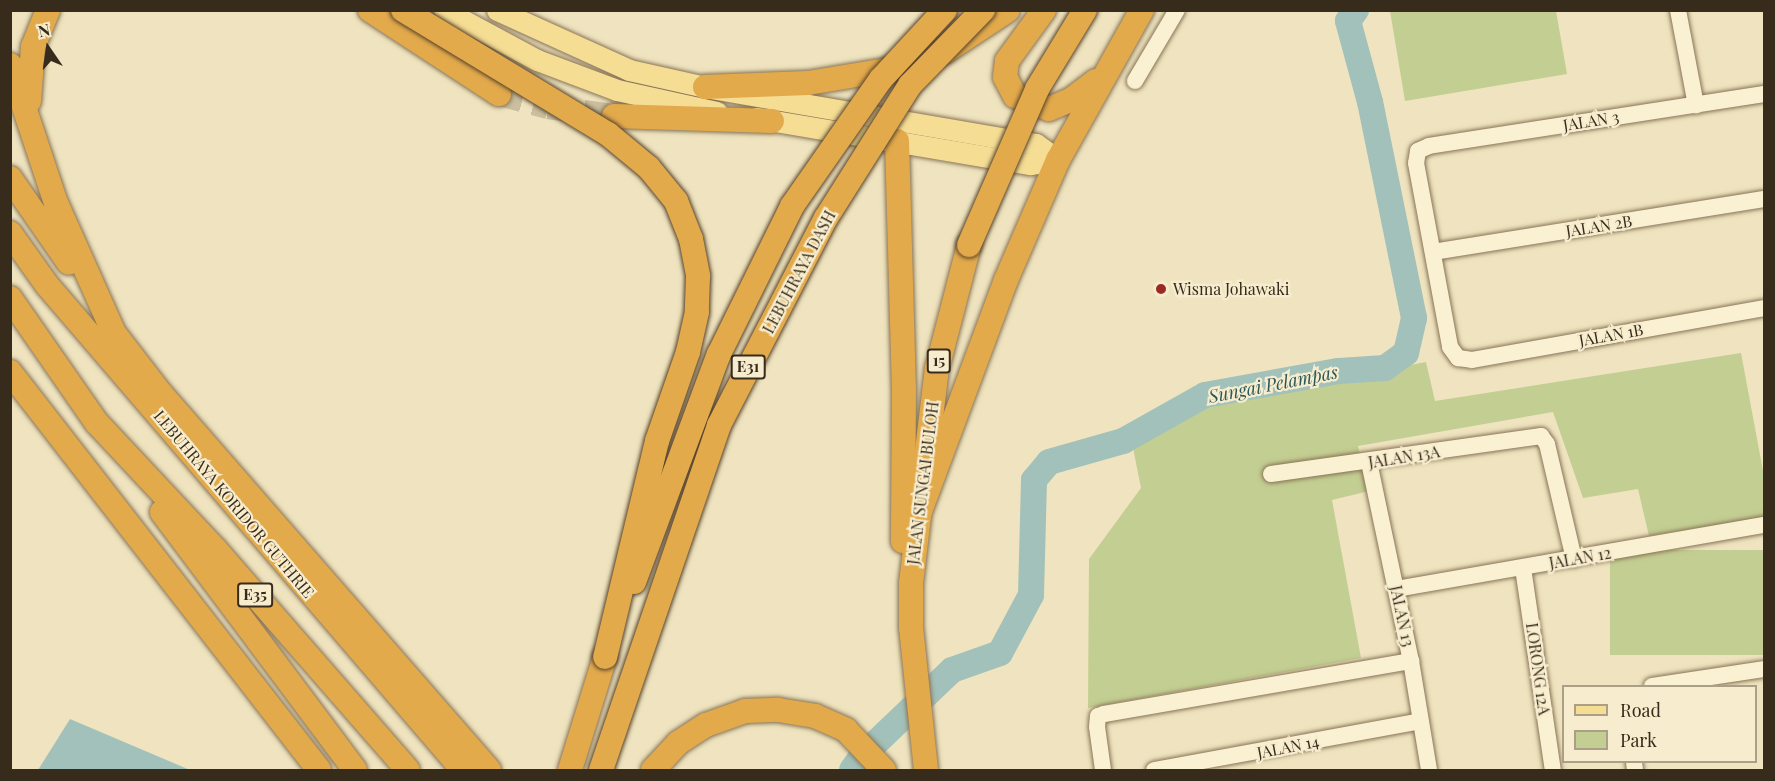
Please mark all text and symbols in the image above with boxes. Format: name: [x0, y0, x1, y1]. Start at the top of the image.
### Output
north arrow: [18, 18, 78, 78]
text: N: [36, 18, 52, 42]
street label: JALAN 3: [1562, 107, 1620, 135]
street label: LEBUHRAYA DASH: [758, 207, 840, 337]
street label: JALAN 2B: [1564, 211, 1634, 241]
place label: Wisma Johawaki: [1173, 279, 1290, 299]
marker: Wisma Johawaki: [1154, 282, 1168, 296]
street label: JALAN 1B: [1577, 320, 1645, 350]
road number: 15: [926, 349, 952, 373]
road number: E31: [730, 355, 766, 379]
water label: Sungai Pelampas: [1206, 361, 1340, 407]
street label: JALAN SUNGAI BULOH: [903, 400, 943, 566]
street label: LEBUHRAYA KORIDOR GUTHRIE: [150, 406, 318, 602]
street label: JALAN 13A: [1367, 442, 1441, 472]
street label: JALAN 12: [1547, 543, 1613, 573]
road number: E35: [237, 583, 273, 607]
street label: JALAN 13: [1386, 584, 1418, 648]
street label: LORONG 12A: [1522, 621, 1554, 717]
legend: [1562, 685, 1757, 763]
text: Road: [1620, 698, 1661, 722]
text: Park: [1620, 728, 1657, 752]
street label: JALAN 14: [1255, 732, 1321, 762]

